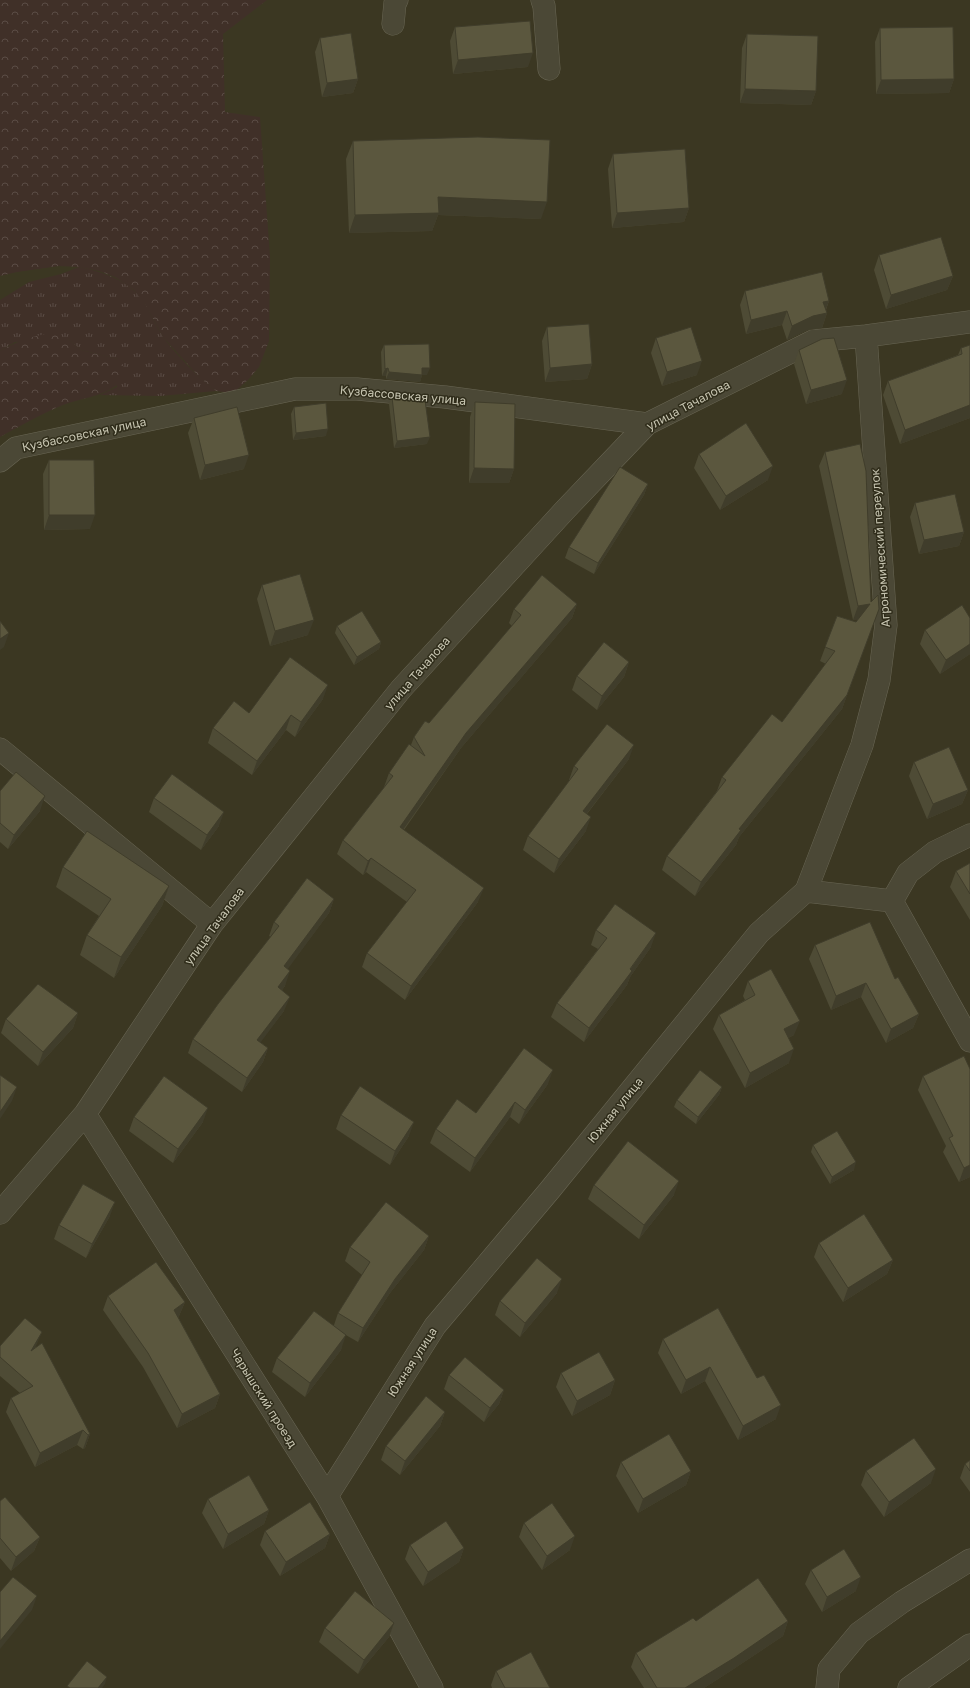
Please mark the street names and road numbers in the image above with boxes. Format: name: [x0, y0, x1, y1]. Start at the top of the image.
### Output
street label: улица Тачалова: [644, 377, 732, 433]
street label: Кузбассовская улица: [339, 382, 467, 408]
street label: Кузбассовская улица: [20, 413, 148, 455]
street label: Агрономический переулок: [867, 468, 893, 628]
street label: улица Тачалова: [381, 633, 453, 713]
street label: улица Тачалова: [181, 884, 247, 968]
street label: Южная улица: [584, 1074, 646, 1146]
street label: Южная улица: [384, 1324, 440, 1400]
street label: Чарышский проезд: [227, 1346, 301, 1450]

